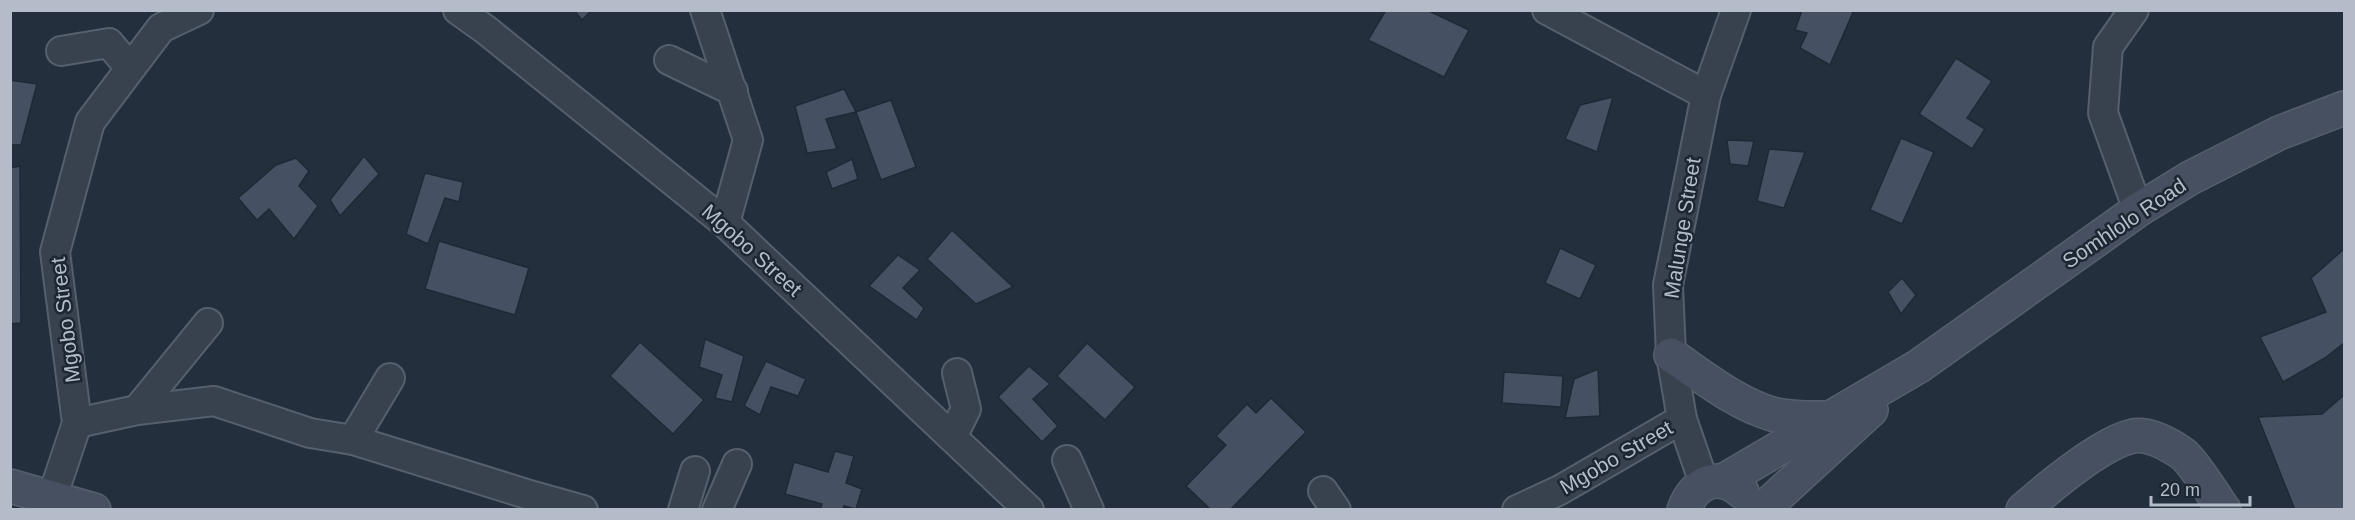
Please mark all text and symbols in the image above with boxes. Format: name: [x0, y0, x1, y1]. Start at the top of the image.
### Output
street label: Malunge Street: [1660, 156, 1705, 300]
street label: Somhlolo Road: [2058, 173, 2190, 273]
street label: Mgobo Street: [697, 199, 807, 301]
street label: Mgobo Street: [46, 256, 84, 384]
street label: Mgobo Street: [1556, 415, 1676, 498]
scale bar: [2151, 469, 2250, 507]
text: 20 m: [2160, 480, 2200, 500]

